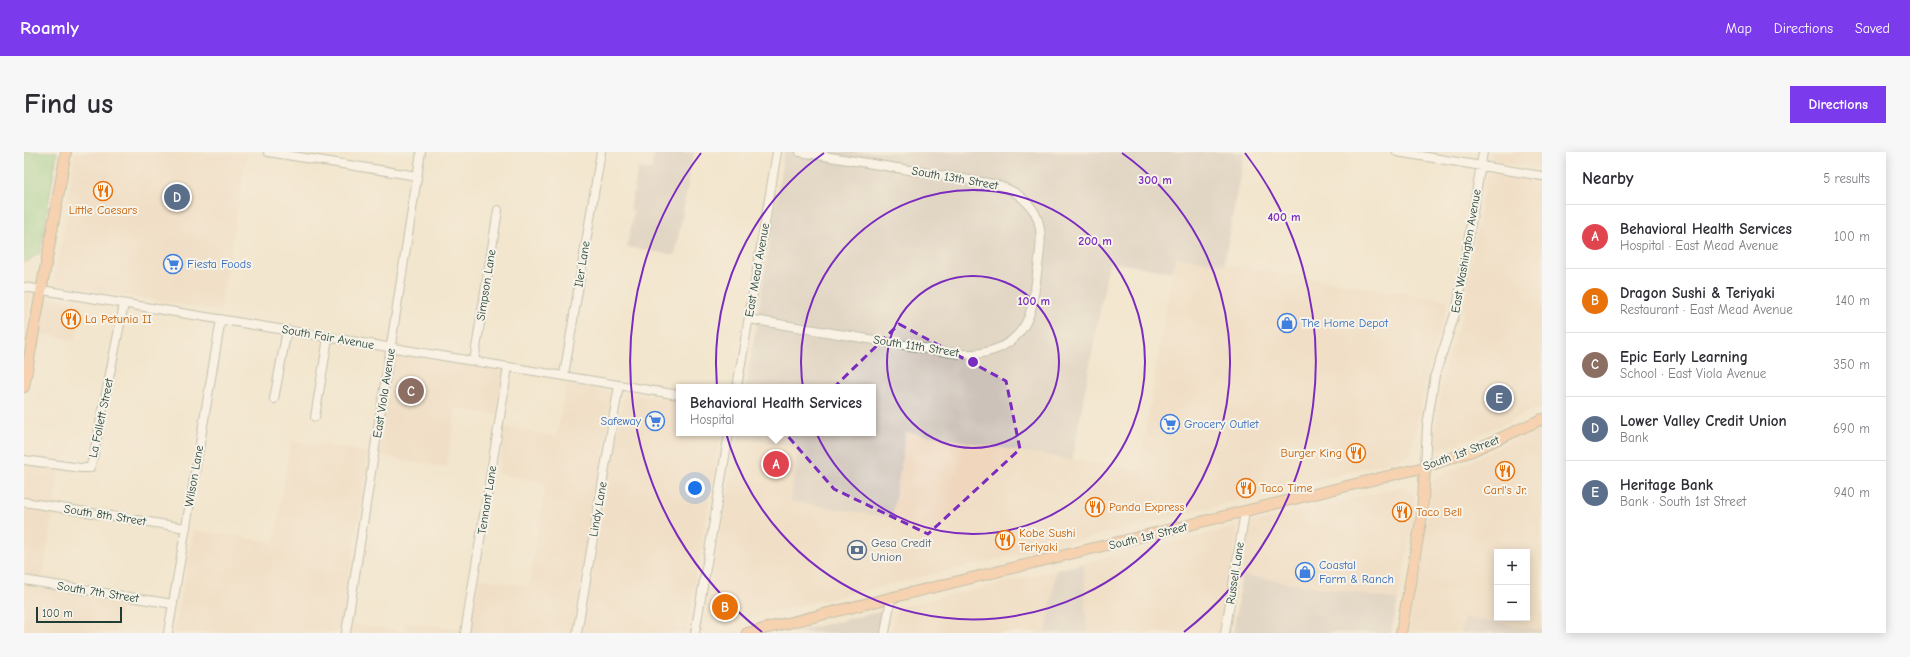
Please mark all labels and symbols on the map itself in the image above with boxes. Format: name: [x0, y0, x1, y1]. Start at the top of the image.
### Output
street label: South 13th Street: [911, 163, 1000, 193]
text: 300 m: [1138, 173, 1172, 187]
restaurant icon: Little Caesars: [92, 180, 114, 202]
pin: D: [164, 182, 190, 212]
street label: East Washington Avenue: [1448, 188, 1484, 314]
place label: Little Caesars: [69, 203, 137, 217]
text: 400 m: [1267, 210, 1301, 224]
street label: East Mead Avenue: [742, 222, 772, 318]
text: 200 m: [1078, 234, 1112, 248]
street label: Iler Lane: [571, 240, 593, 288]
street label: Simpson Lane: [473, 248, 499, 322]
supermarket icon: Fiesta Foods: [162, 253, 184, 275]
place label: Fiesta Foods: [187, 257, 251, 271]
text: 100 m: [1018, 294, 1050, 308]
restaurant icon: La Petunia II: [60, 308, 82, 330]
place label: La Petunia II: [85, 312, 152, 326]
shop icon: The Home Depot: [1276, 312, 1298, 334]
place label: The Home Depot: [1301, 316, 1389, 330]
street label: South Fair Avenue: [281, 322, 375, 352]
street label: South 11th Street: [872, 332, 960, 360]
street label: East Viola Avenue: [370, 347, 398, 439]
centre of rings: [966, 355, 980, 369]
street label: La Follett Street: [86, 376, 116, 459]
pin: C: [398, 376, 424, 406]
pin: E: [1486, 383, 1512, 413]
supermarket icon: Safeway: [644, 410, 666, 432]
supermarket icon: Grocery Outlet: [1159, 413, 1181, 435]
place label: Safeway: [601, 414, 642, 428]
place label: Grocery Outlet: [1184, 417, 1259, 431]
street label: South 1st Street: [1421, 433, 1502, 473]
restaurant icon: Burger King: [1345, 442, 1367, 464]
street label: Wilson Lane: [182, 444, 206, 508]
place label: Burger King: [1280, 446, 1342, 460]
pin: A: [763, 449, 789, 479]
restaurant icon: Carl's Jr.: [1494, 460, 1516, 482]
street label: Tennant Lane: [475, 465, 499, 535]
restaurant icon: Taco Time: [1235, 477, 1257, 499]
your location: [685, 478, 705, 498]
street label: Lindy Lane: [586, 480, 610, 538]
place label: Taco Time: [1260, 481, 1312, 495]
place label: Carl's Jr.: [1483, 483, 1527, 497]
restaurant icon: Panda Express: [1084, 496, 1106, 518]
place label: Panda Express: [1109, 500, 1184, 514]
restaurant icon: Taco Bell: [1391, 501, 1413, 523]
street label: South 8th Street: [63, 502, 148, 529]
place label: Taco Bell: [1416, 505, 1462, 519]
street label: South 1st Street: [1107, 519, 1189, 552]
place label: Kobe Sushi Teriyaki: [1019, 526, 1075, 554]
restaurant icon: Kobe Sushi Teriyaki: [994, 529, 1016, 551]
place label: Gesa Credit Union: [871, 536, 932, 564]
bank icon: Gesa Credit Union: [846, 539, 868, 561]
street label: Russell Lane: [1223, 541, 1247, 605]
place label: Coastal Farm & Ranch: [1319, 558, 1394, 586]
shop icon: Coastal Farm & Ranch: [1294, 561, 1316, 583]
street label: South 7th Street: [56, 579, 140, 605]
pin: B: [712, 592, 738, 622]
scale bar: [36, 605, 122, 624]

